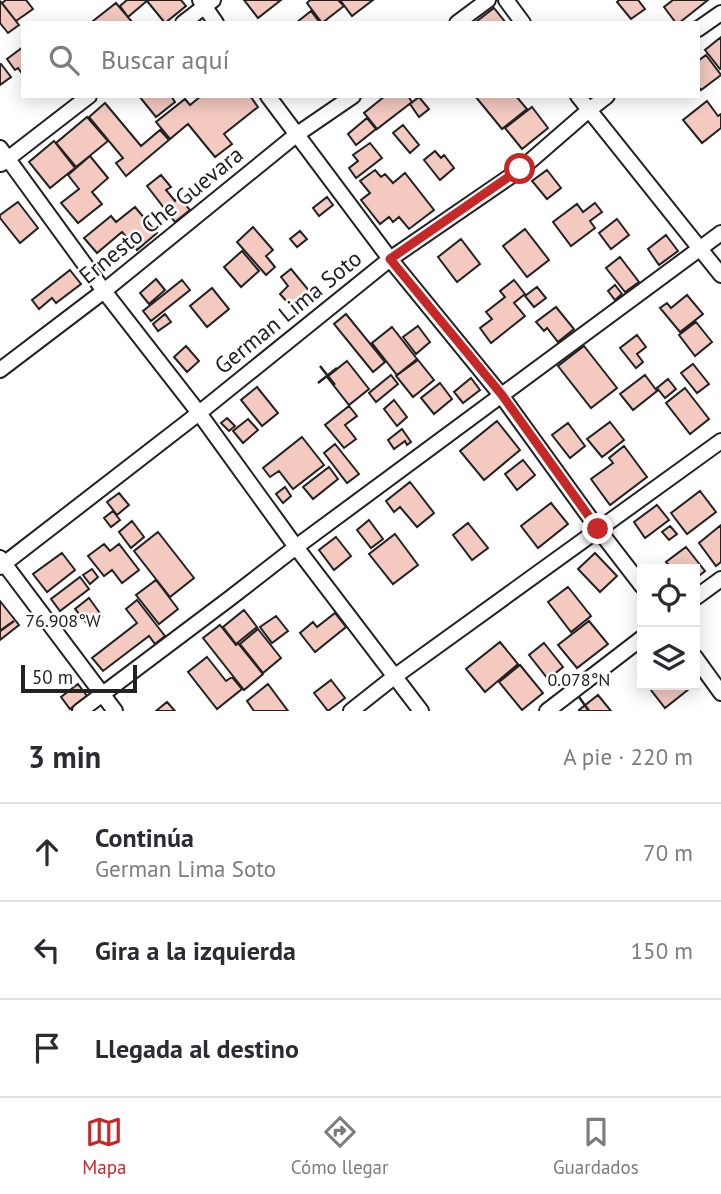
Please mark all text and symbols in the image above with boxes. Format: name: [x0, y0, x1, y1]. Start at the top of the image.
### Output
search box: [21, 21, 700, 98]
icon: search: [45, 41, 83, 79]
text: Buscar aquí: [101, 43, 229, 76]
street label: Ernesto Che Guevara: [73, 139, 249, 290]
route start: [504, 153, 535, 184]
street label: German Lima Soto: [208, 243, 367, 380]
route end: [582, 513, 613, 544]
map controls: [637, 564, 700, 690]
button: locate: [637, 564, 700, 627]
text: 76.908°W: [25, 609, 101, 632]
button: layers: [637, 627, 700, 690]
scale bar: [21, 662, 136, 694]
text: 50 m: [32, 665, 73, 689]
text: 0.078°N: [548, 668, 610, 691]
text: 3 min: [28, 737, 101, 776]
text: A pie · 220 m: [563, 742, 693, 771]
text: Continúa: [95, 821, 194, 854]
icon: ahead: [28, 833, 66, 871]
text: 70 m: [643, 838, 693, 867]
text: German Lima Soto: [95, 854, 276, 883]
icon: left: [28, 931, 66, 969]
text: Gira a la izquierda: [95, 934, 296, 967]
text: 150 m: [631, 936, 693, 965]
icon: arrive: [28, 1029, 66, 1067]
text: Llegada al destino: [95, 1032, 299, 1065]
tab: Mapa: [82, 1113, 126, 1179]
tab: Cómo llegar: [291, 1113, 389, 1179]
tab: Guardados: [553, 1113, 639, 1179]

